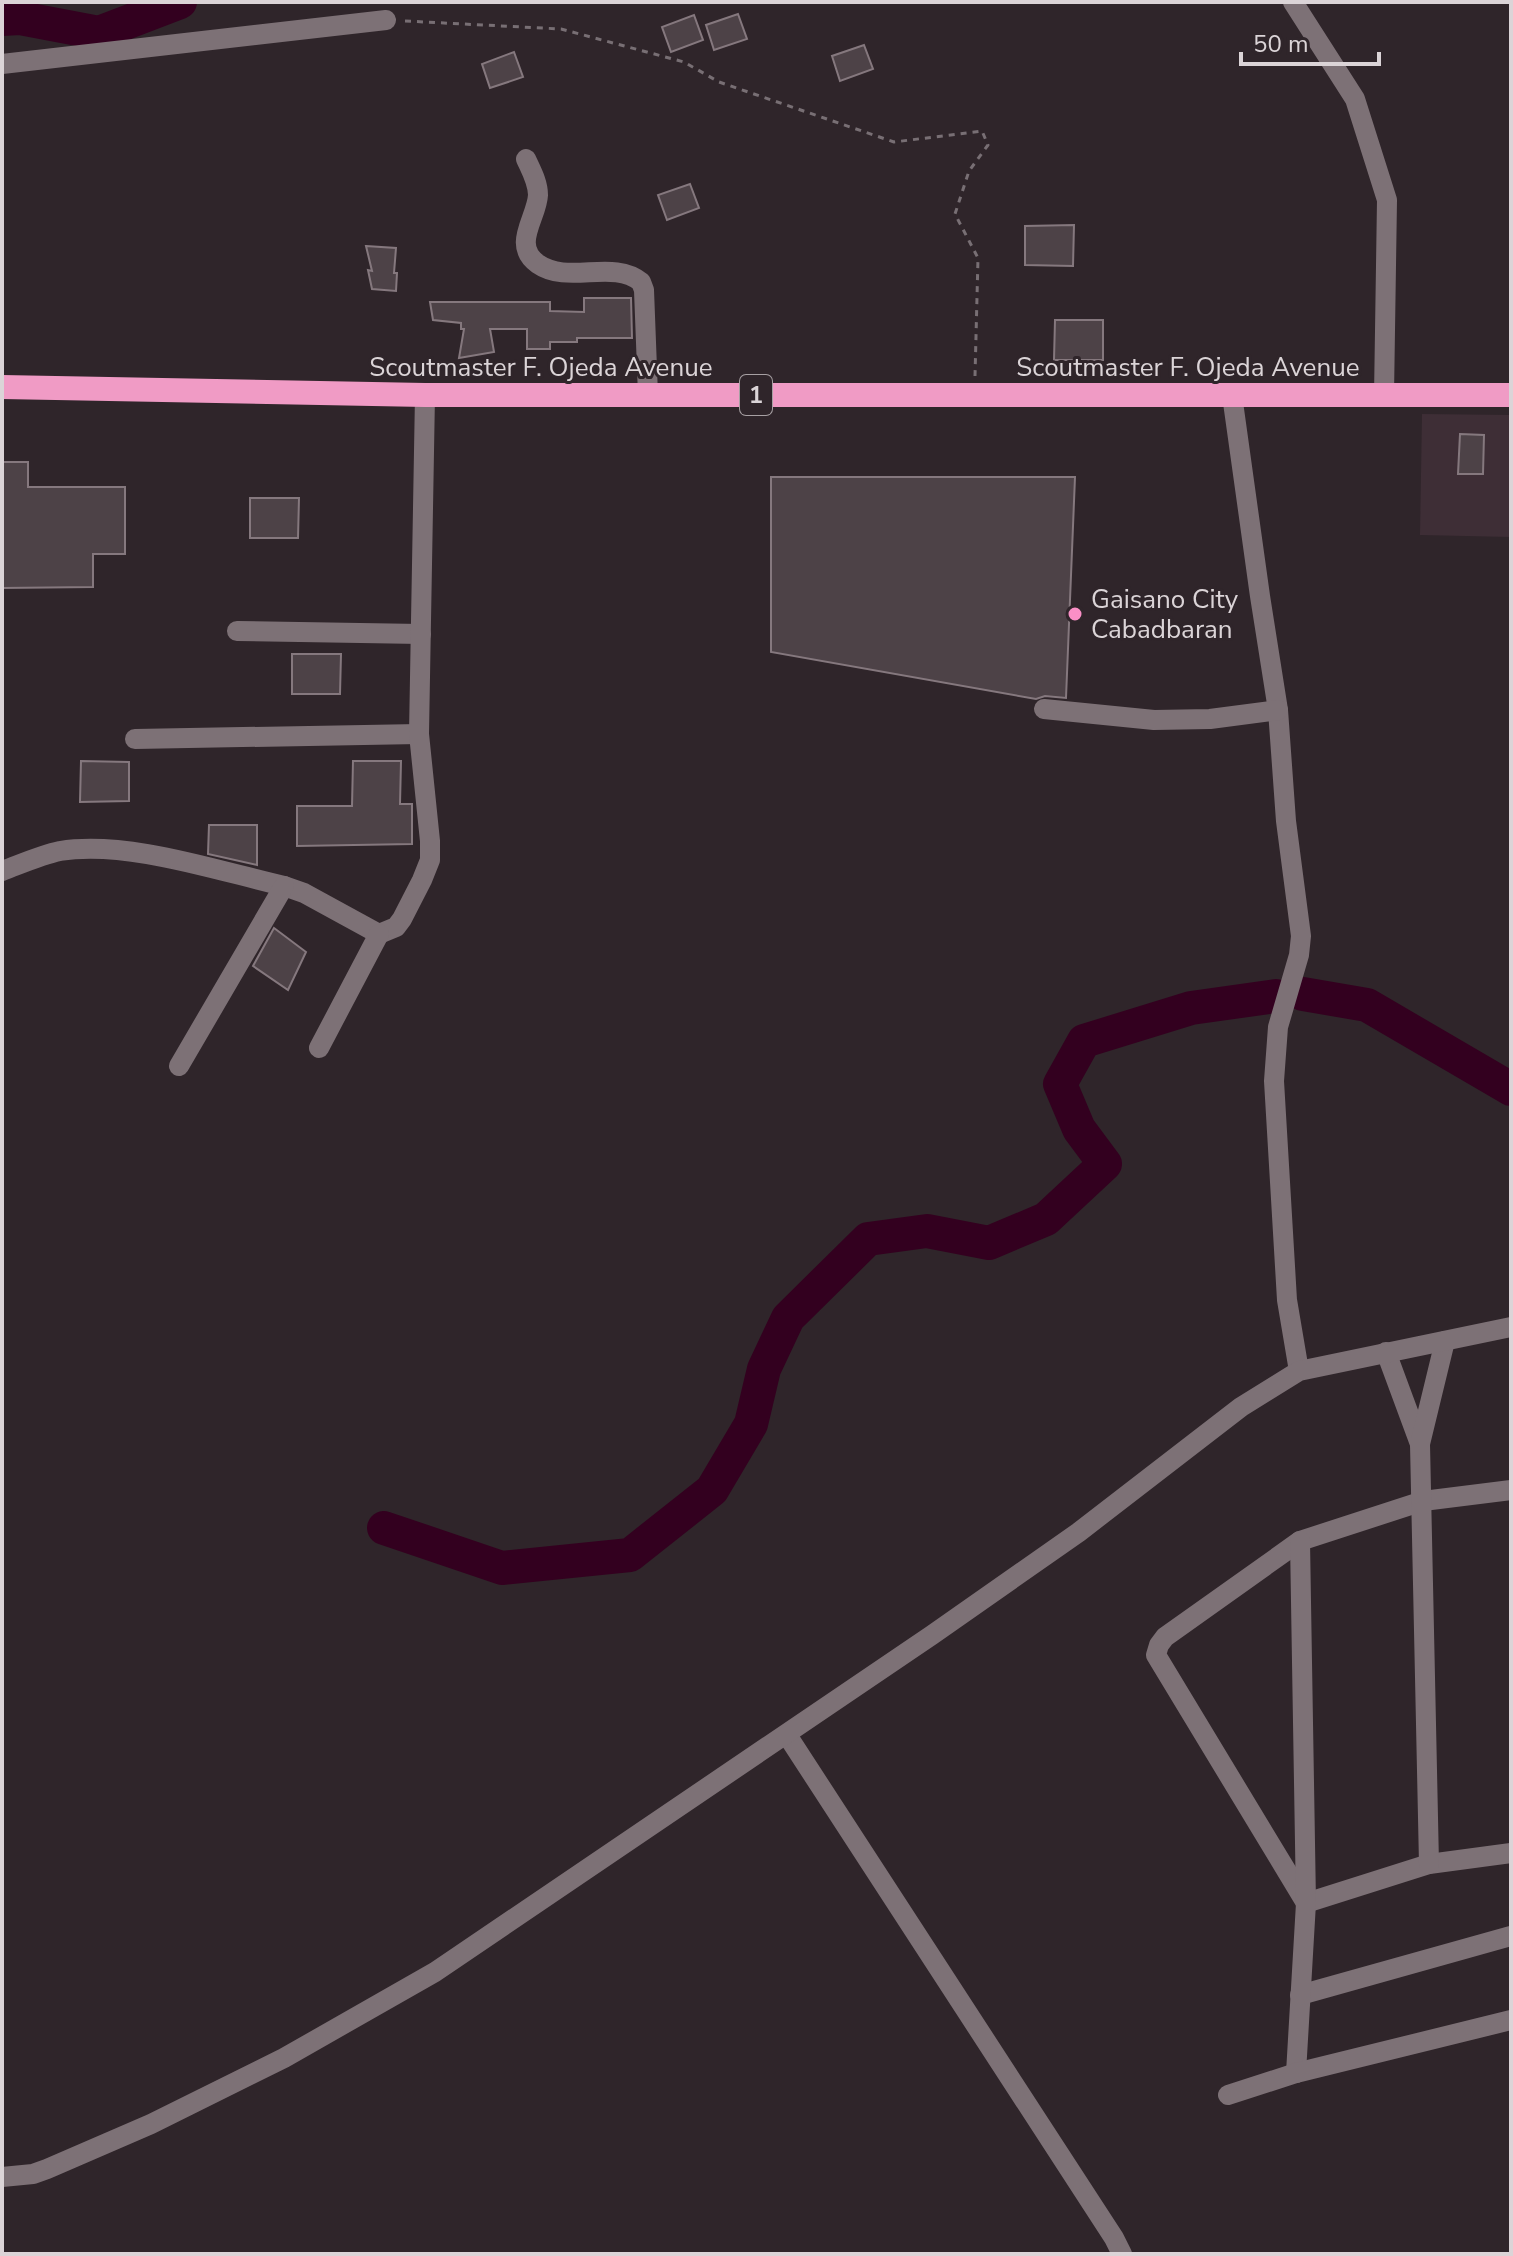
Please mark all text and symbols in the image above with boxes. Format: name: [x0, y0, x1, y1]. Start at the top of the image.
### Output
scale bar: [1241, 16, 1379, 66]
text: 50 m: [1253, 28, 1309, 60]
street label: Scoutmaster F. Ojeda Avenue: [369, 350, 713, 385]
street label: Scoutmaster F. Ojeda Avenue: [1016, 350, 1360, 385]
road number: 1: [740, 375, 772, 415]
place label: Gaisano City Cabadbaran: [1091, 582, 1239, 647]
marker: Gaisano City Cabadbaran: [1066, 605, 1084, 623]

